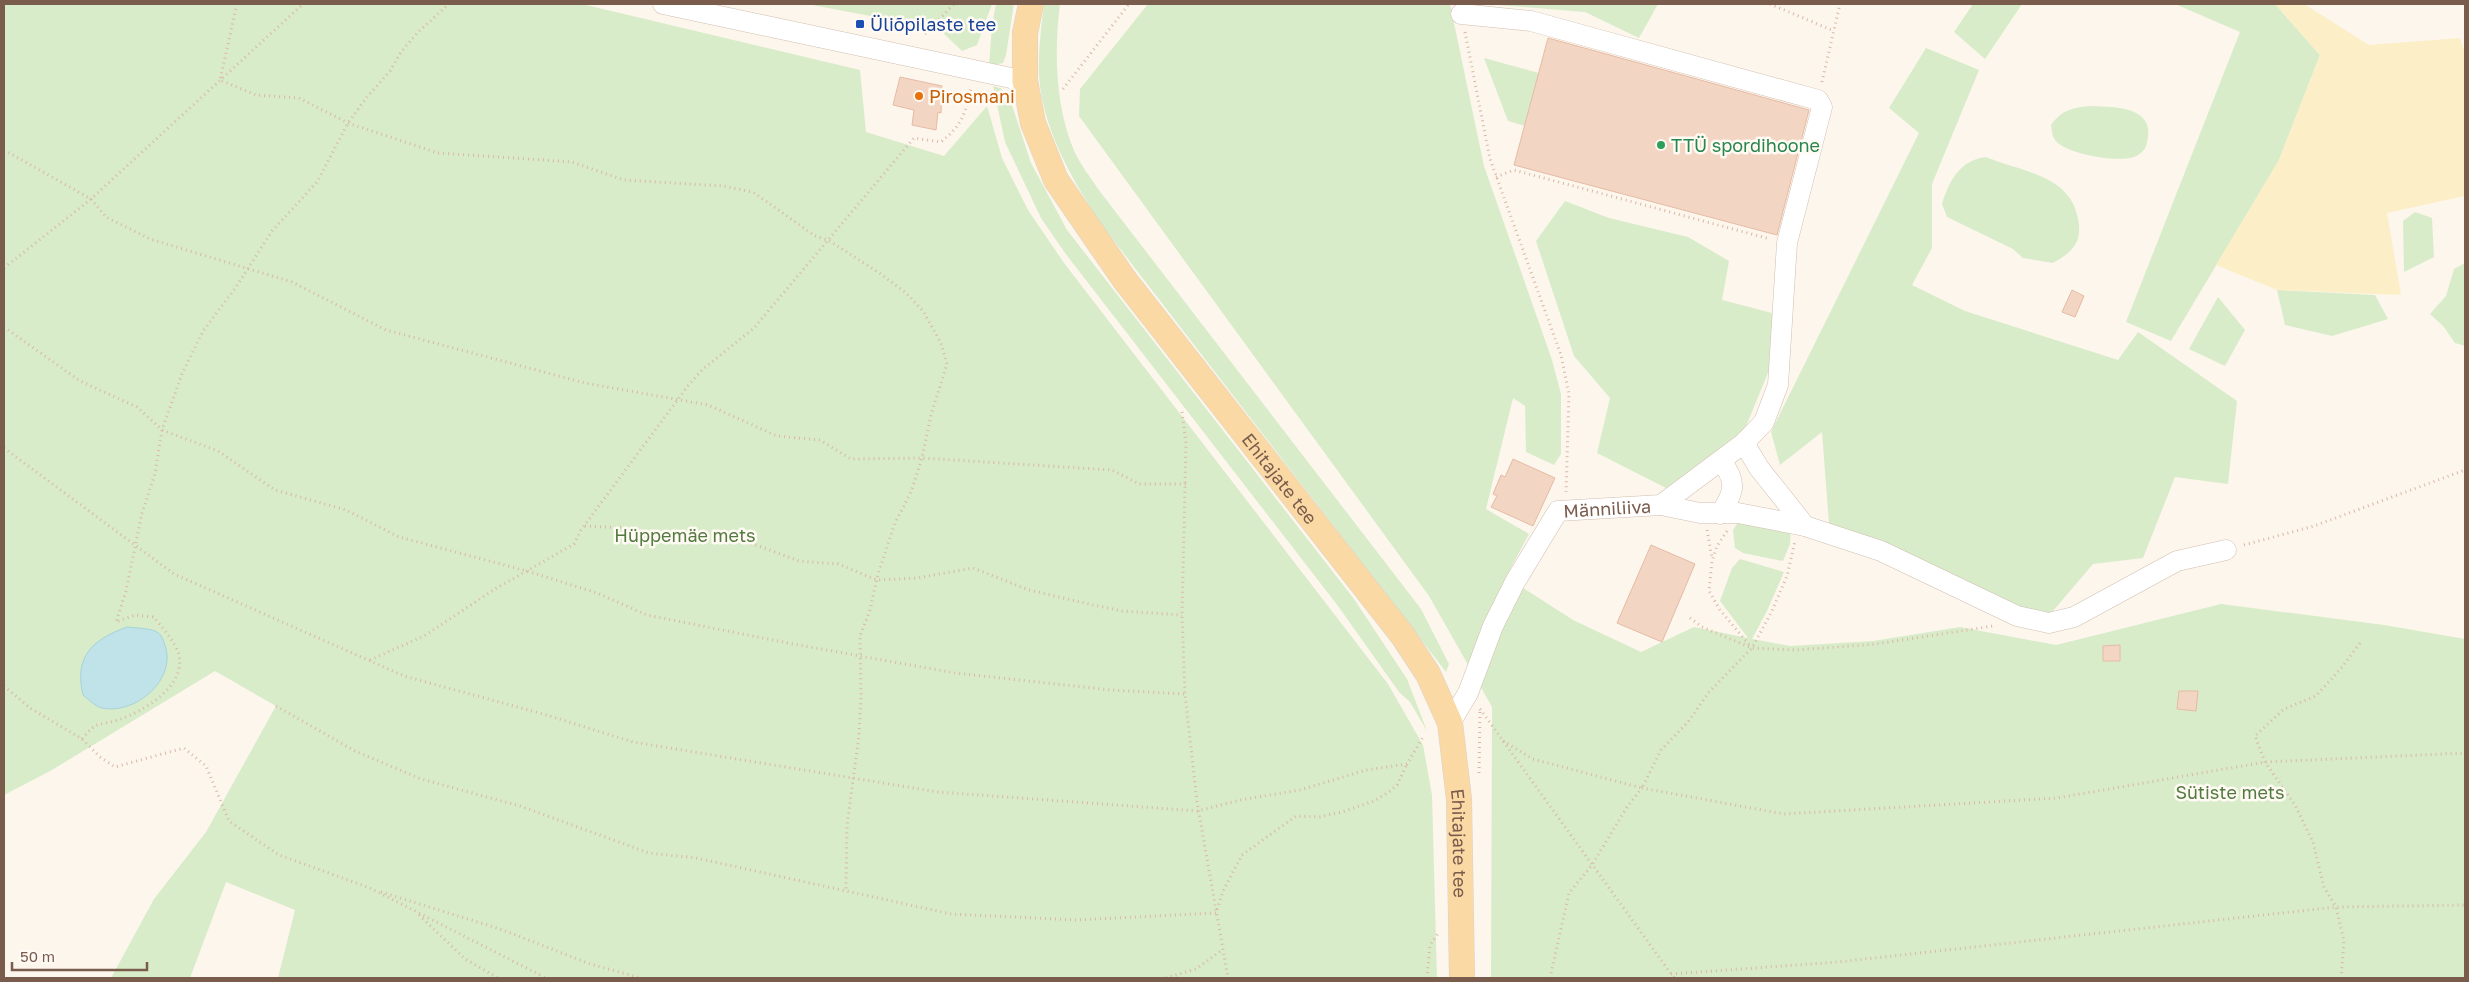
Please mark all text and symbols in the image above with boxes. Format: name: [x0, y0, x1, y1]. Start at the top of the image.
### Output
place label: Üliõpilaste tee: [870, 13, 996, 35]
marker: Üliõpilaste tee: [854, 18, 866, 30]
place label: Pirosmani: [929, 85, 1015, 107]
marker: Pirosmani: [913, 90, 925, 102]
place label: TTÜ spordihoone: [1671, 134, 1820, 156]
marker: TTÜ spordihoone: [1655, 139, 1667, 151]
street label: Ehitajate tee: [1237, 429, 1322, 528]
street label: Männiliiva: [1563, 495, 1652, 522]
park label: Hüppemäe mets: [614, 524, 756, 546]
park label: Sütiste mets: [2175, 781, 2285, 803]
street label: Ehitajate tee: [1447, 787, 1472, 898]
scale bar: [12, 940, 148, 972]
text: 50 m: [20, 947, 55, 965]

